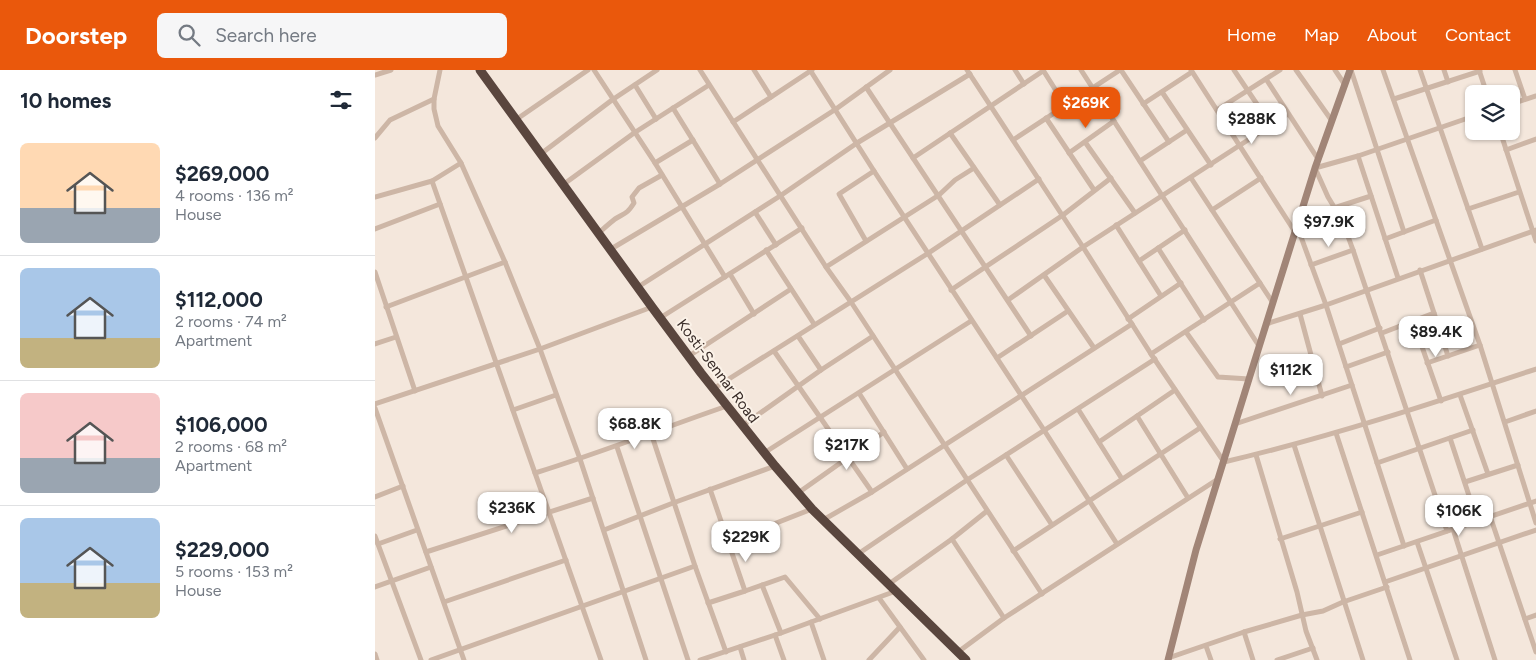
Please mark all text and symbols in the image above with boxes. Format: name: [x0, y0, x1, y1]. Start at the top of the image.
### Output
search box: [157, 13, 507, 58]
text: Doorstep: [25, 21, 127, 50]
icon: search: [175, 21, 203, 49]
text: Search here: [215, 24, 317, 47]
text: Home: [1227, 24, 1276, 46]
text: Map: [1304, 24, 1339, 46]
text: About: [1367, 24, 1417, 46]
text: Contact: [1445, 24, 1511, 46]
map controls: [1465, 85, 1520, 140]
button: layers: [1465, 85, 1520, 140]
icon: filters: [327, 86, 355, 114]
pin: $269K: [1051, 87, 1121, 129]
text: 10 homes: [20, 88, 111, 113]
text: $269K: [1062, 93, 1110, 112]
pin: $288K: [1217, 102, 1287, 145]
text: $288K: [1228, 109, 1276, 128]
text: $269,000: [175, 161, 269, 186]
icon: home: [60, 163, 120, 223]
text: 4 rooms · 136 m²: [175, 186, 294, 205]
text: House: [175, 205, 221, 224]
pin: $97.9K: [1288, 206, 1370, 248]
text: $97.9K: [1304, 212, 1354, 231]
text: $112,000: [175, 287, 263, 312]
icon: home: [60, 288, 120, 348]
text: 2 rooms · 74 m²: [175, 312, 287, 331]
street label: Kosti-Sennar Road: [673, 316, 763, 426]
pin: $89.4K: [1395, 316, 1477, 358]
text: $89.4K: [1410, 322, 1462, 341]
text: Apartment: [175, 331, 252, 350]
pin: $112K: [1256, 354, 1326, 396]
text: $112K: [1270, 360, 1312, 379]
pin: $68.8K: [594, 408, 676, 450]
text: $106,000: [175, 412, 268, 437]
icon: home: [60, 413, 120, 473]
text: $68.8K: [609, 414, 661, 433]
pin: $217K: [812, 428, 882, 471]
text: $217K: [825, 435, 869, 454]
text: 2 rooms · 68 m²: [175, 437, 287, 456]
text: Apartment: [175, 456, 252, 475]
pin: $236K: [477, 492, 547, 534]
pin: $106K: [1424, 494, 1494, 537]
text: $236K: [489, 498, 535, 517]
text: $106K: [1436, 501, 1482, 520]
pin: $229K: [711, 520, 781, 563]
text: $229K: [722, 527, 770, 546]
text: $229,000: [175, 537, 269, 562]
icon: home: [60, 538, 120, 598]
text: 5 rooms · 153 m²: [175, 562, 293, 581]
text: House: [175, 581, 221, 600]

